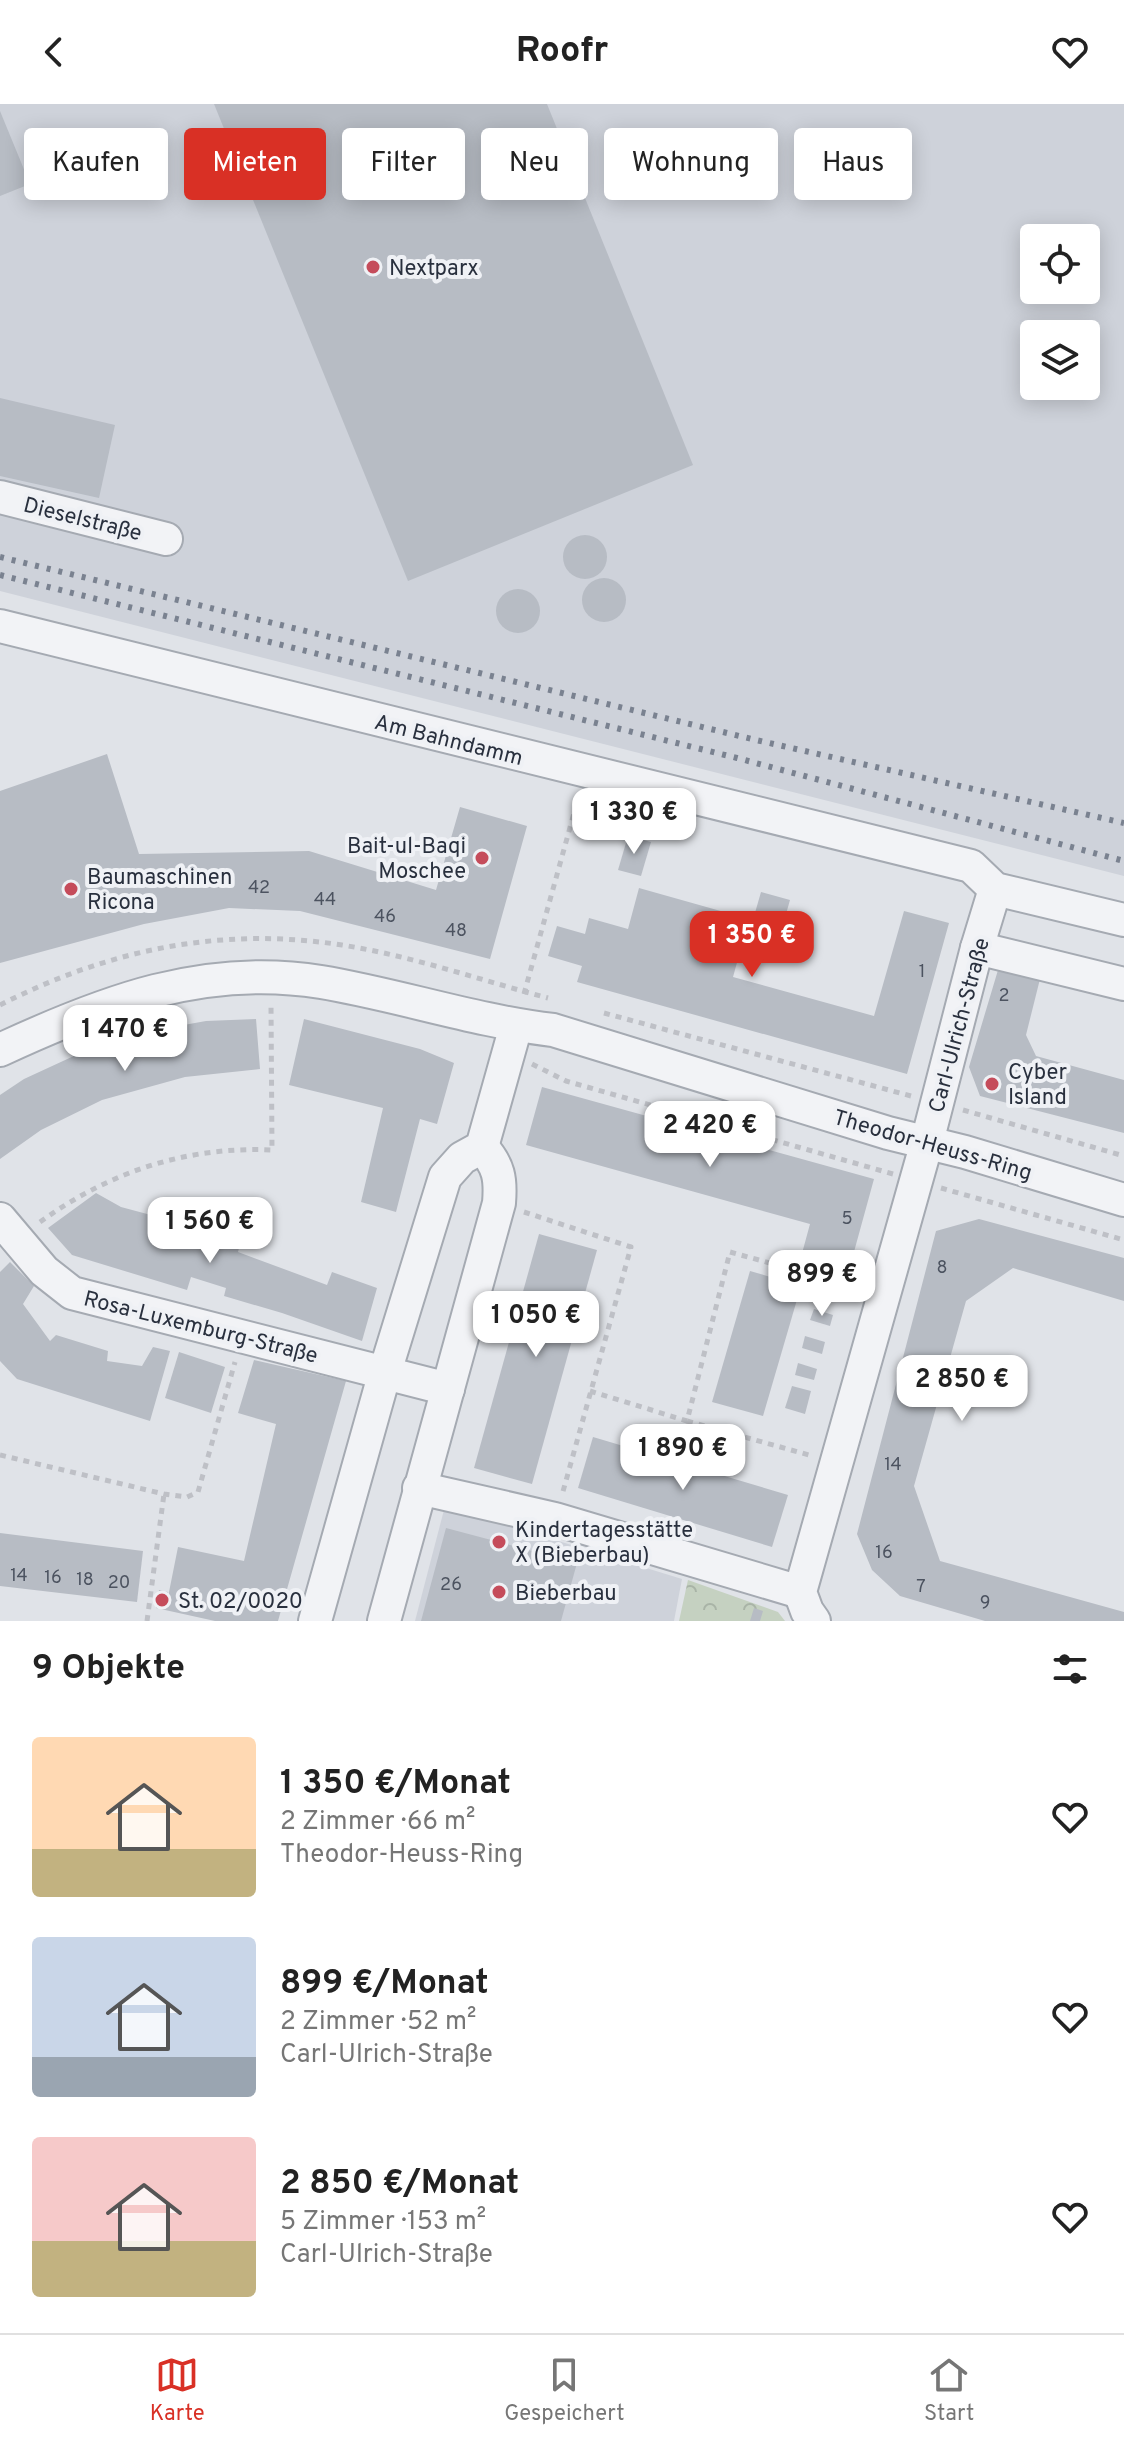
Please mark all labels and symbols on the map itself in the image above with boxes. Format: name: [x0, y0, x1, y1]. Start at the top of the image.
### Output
place label: Nextparx: [389, 256, 479, 283]
marker: Nextparx: [364, 258, 382, 276]
street label: Dieselstraße: [20, 493, 144, 548]
street label: Am Bahndamm: [371, 710, 525, 773]
pin: 1 330 €: [560, 788, 708, 856]
place label: Bait-ul-Baqi Moschee: [347, 834, 466, 886]
marker: Bait-ul-Baqi Moschee: [473, 849, 491, 867]
place label: Baumaschinen Ricona: [87, 865, 232, 917]
house number: 42: [248, 877, 270, 900]
marker: Baumaschinen Ricona: [62, 880, 80, 898]
house number: 44: [314, 889, 336, 912]
house number: 46: [374, 906, 396, 929]
pin: 1 350 €: [678, 911, 826, 979]
house number: 48: [445, 920, 467, 943]
street label: Carl-Ulrich-Straße: [924, 935, 997, 1116]
house number: 1: [919, 961, 925, 984]
house number: 2: [998, 985, 1010, 1008]
pin: 1 470 €: [51, 1005, 199, 1073]
place label: Cyber Island: [1008, 1060, 1067, 1112]
marker: Cyber Island: [983, 1075, 1001, 1093]
pin: 2 420 €: [636, 1101, 784, 1169]
street label: Theodor-Heuss-Ring: [830, 1105, 1035, 1188]
pin: 1 560 €: [136, 1197, 284, 1265]
house number: 5: [841, 1208, 853, 1231]
pin: 899 €: [766, 1250, 878, 1318]
house number: 8: [937, 1257, 948, 1280]
street label: Rosa-Luxemburg-Straße: [80, 1286, 320, 1371]
pin: 1 050 €: [462, 1291, 610, 1359]
pin: 2 850 €: [888, 1355, 1036, 1423]
pin: 1 890 €: [609, 1424, 757, 1492]
house number: 14: [884, 1454, 902, 1477]
place label: Kindertagesstätte X (Bieberbau): [515, 1518, 693, 1570]
marker: Kindertagesstätte X (Bieberbau): [490, 1533, 508, 1551]
house number: 16: [875, 1542, 893, 1565]
house number: 14: [10, 1565, 28, 1588]
house number: 16: [44, 1567, 62, 1590]
house number: 18: [76, 1569, 94, 1592]
house number: 20: [108, 1572, 130, 1595]
house number: 26: [440, 1574, 462, 1597]
house number: 7: [916, 1576, 926, 1599]
place label: Bieberbau: [515, 1581, 617, 1608]
marker: Bieberbau: [490, 1583, 508, 1601]
place label: St. 02/0020: [178, 1589, 303, 1616]
marker: St. 02/0020: [153, 1591, 171, 1609]
house number: 9: [980, 1592, 990, 1615]

